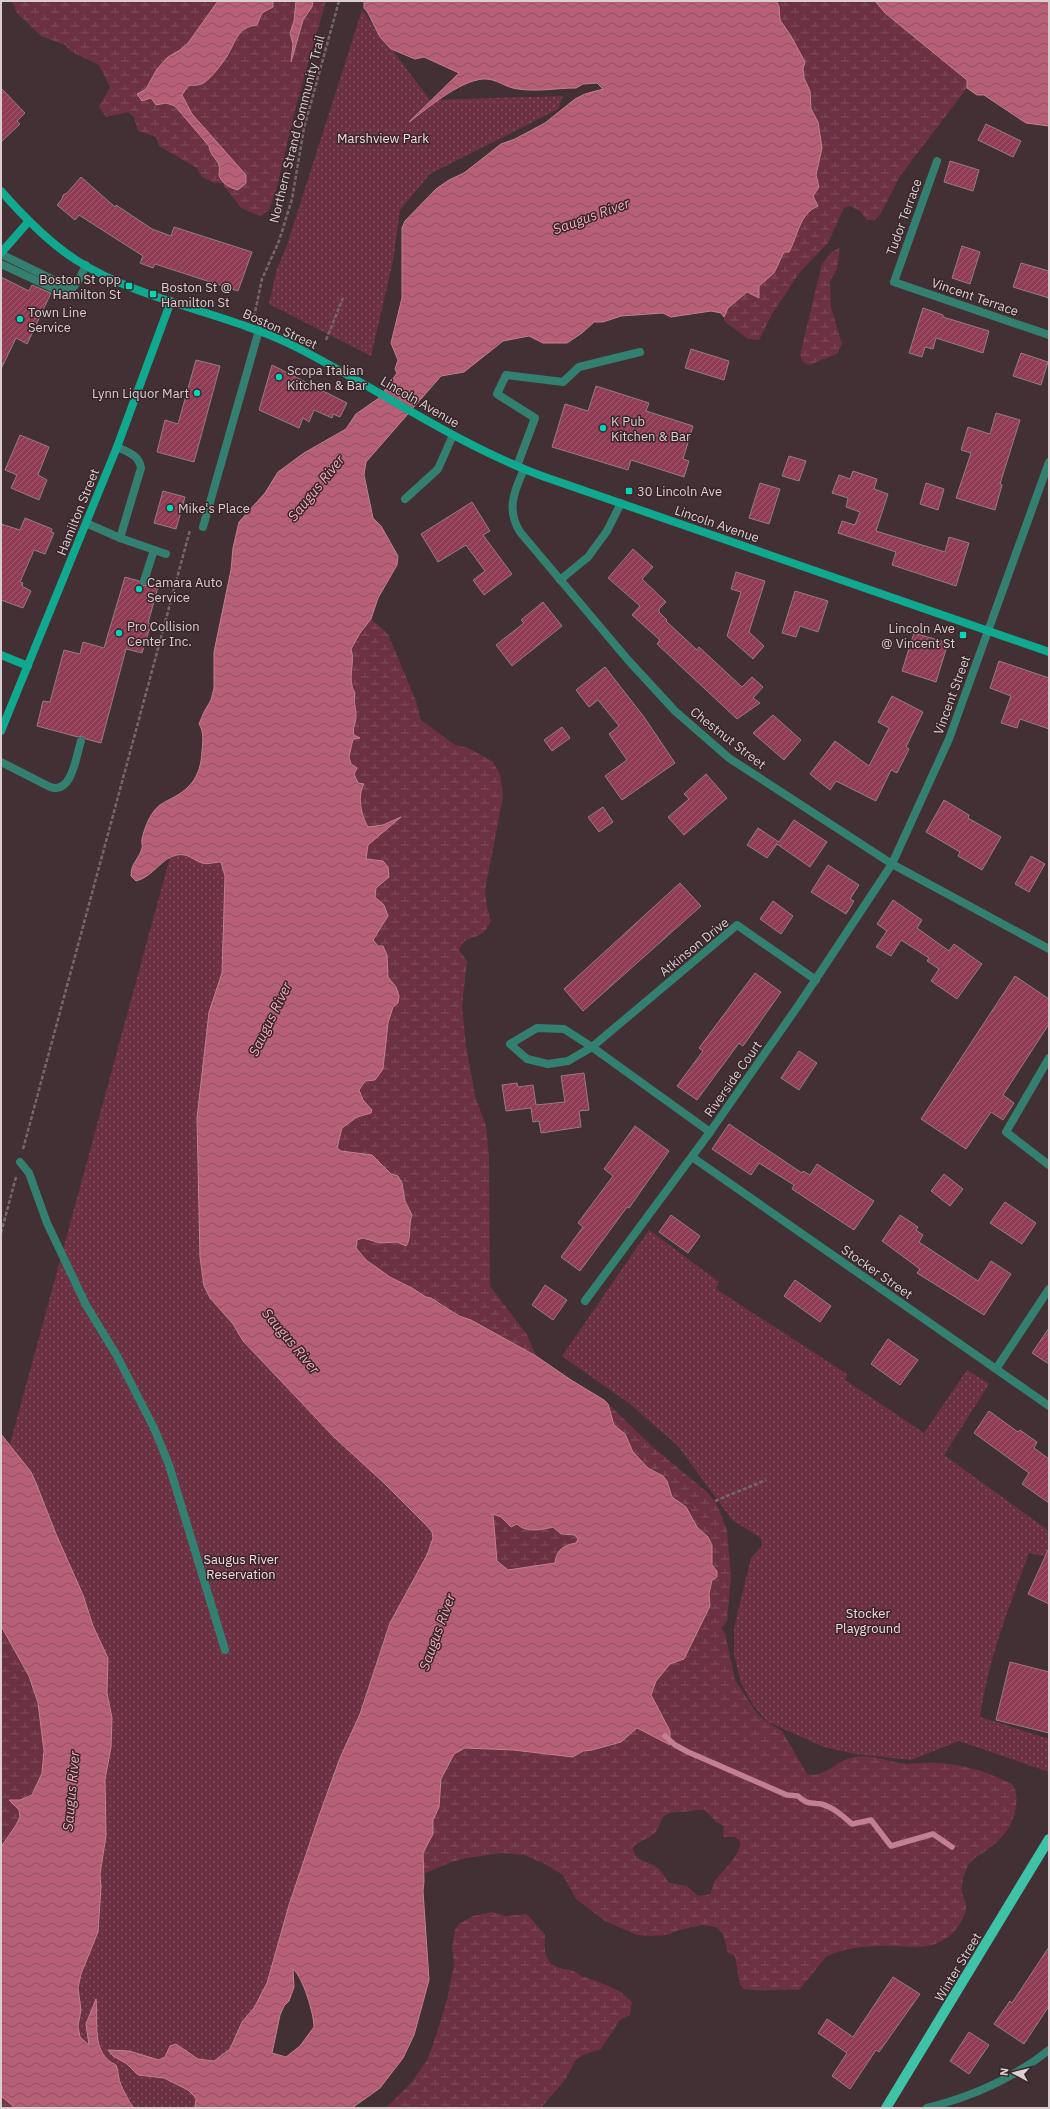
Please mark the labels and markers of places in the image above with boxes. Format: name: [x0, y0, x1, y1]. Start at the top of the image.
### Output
place label: Boston St opp Hamilton St: [39, 271, 121, 303]
place label: Boston St @ Hamilton St: [161, 279, 232, 311]
marker: Boston St opp Hamilton St: [124, 281, 134, 291]
marker: Boston St @ Hamilton St: [148, 289, 158, 299]
place label: Town Line Service: [28, 304, 87, 336]
marker: Town Line Service: [15, 314, 25, 324]
place label: Scopa Italian Kitchen & Bar: [287, 362, 367, 394]
marker: Scopa Italian Kitchen & Bar: [274, 372, 284, 382]
place label: Lynn Liquor Mart: [92, 385, 189, 402]
marker: Lynn Liquor Mart: [192, 388, 202, 398]
place label: K Pub Kitchen & Bar: [611, 413, 691, 445]
marker: K Pub Kitchen & Bar: [598, 423, 608, 433]
place label: 30 Lincoln Ave: [637, 483, 722, 500]
marker: 30 Lincoln Ave: [624, 486, 634, 496]
place label: Mike's Place: [178, 500, 250, 517]
marker: Mike's Place: [165, 503, 175, 513]
place label: Camara Auto Service: [147, 574, 223, 606]
marker: Camara Auto Service: [134, 584, 144, 594]
place label: Pro Collision Center Inc.: [127, 618, 200, 650]
place label: Lincoln Ave @ Vincent St: [881, 620, 955, 652]
marker: Pro Collision Center Inc.: [114, 628, 124, 638]
marker: Lincoln Ave @ Vincent St: [958, 630, 968, 640]

